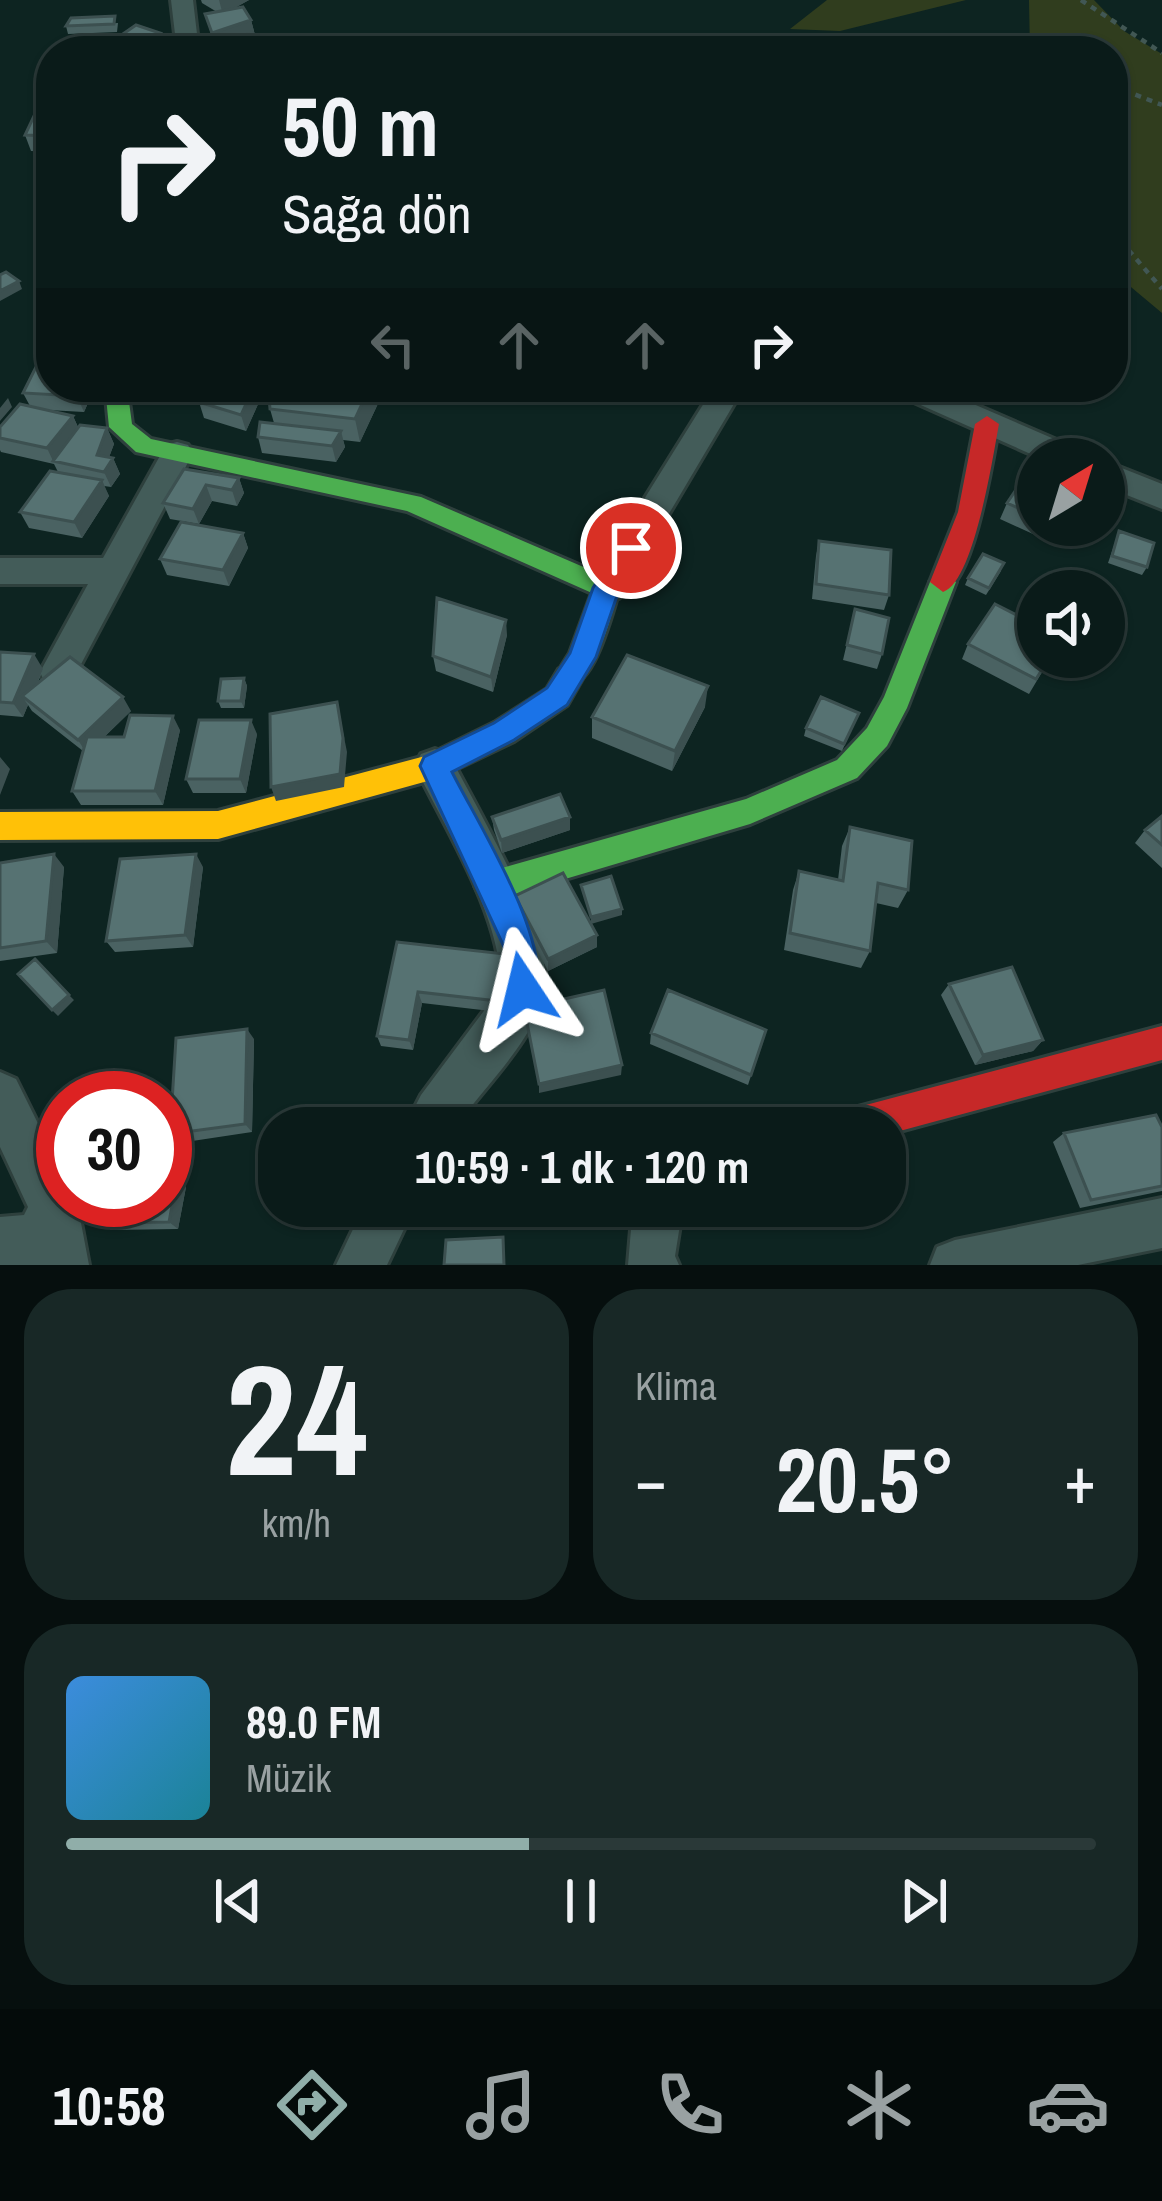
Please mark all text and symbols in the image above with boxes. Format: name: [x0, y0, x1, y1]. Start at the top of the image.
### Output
text: 50 m: [282, 69, 439, 182]
icon: right: [84, 84, 240, 240]
text: Sağa dön: [282, 177, 472, 250]
icon: left: [360, 312, 426, 378]
icon: ahead: [486, 312, 552, 378]
icon: ahead: [612, 312, 678, 378]
icon: right: [738, 312, 804, 378]
north arrow: [1017, 438, 1125, 546]
map controls: [1017, 438, 1125, 678]
pin: [580, 497, 682, 599]
icon: arrive: [598, 515, 664, 581]
button: sound: [1017, 570, 1125, 678]
position arrow: [460, 926, 586, 1052]
speed limit sign: 30: [36, 1071, 192, 1227]
text: 10:59 · 1 dk · 120 m: [415, 1136, 749, 1197]
text: 24: [225, 1314, 368, 1524]
text: Klima: [635, 1360, 717, 1412]
text: 20.5°: [776, 1419, 955, 1540]
text: −: [635, 1435, 667, 1524]
text: +: [1064, 1435, 1096, 1524]
text: km/h: [262, 1497, 331, 1549]
text: 89.0 FM: [246, 1691, 381, 1752]
text: Müzik: [246, 1752, 331, 1804]
icon: previous: [205, 1868, 271, 1934]
icon: pause: [548, 1868, 614, 1934]
icon: next: [891, 1868, 957, 1934]
icon: directions: [270, 2063, 354, 2147]
icon: music: [459, 2063, 543, 2147]
icon: phone: [648, 2063, 732, 2147]
icon: climate: [837, 2063, 921, 2147]
icon: car: [1026, 2063, 1110, 2147]
text: 10:58: [52, 2069, 166, 2142]

